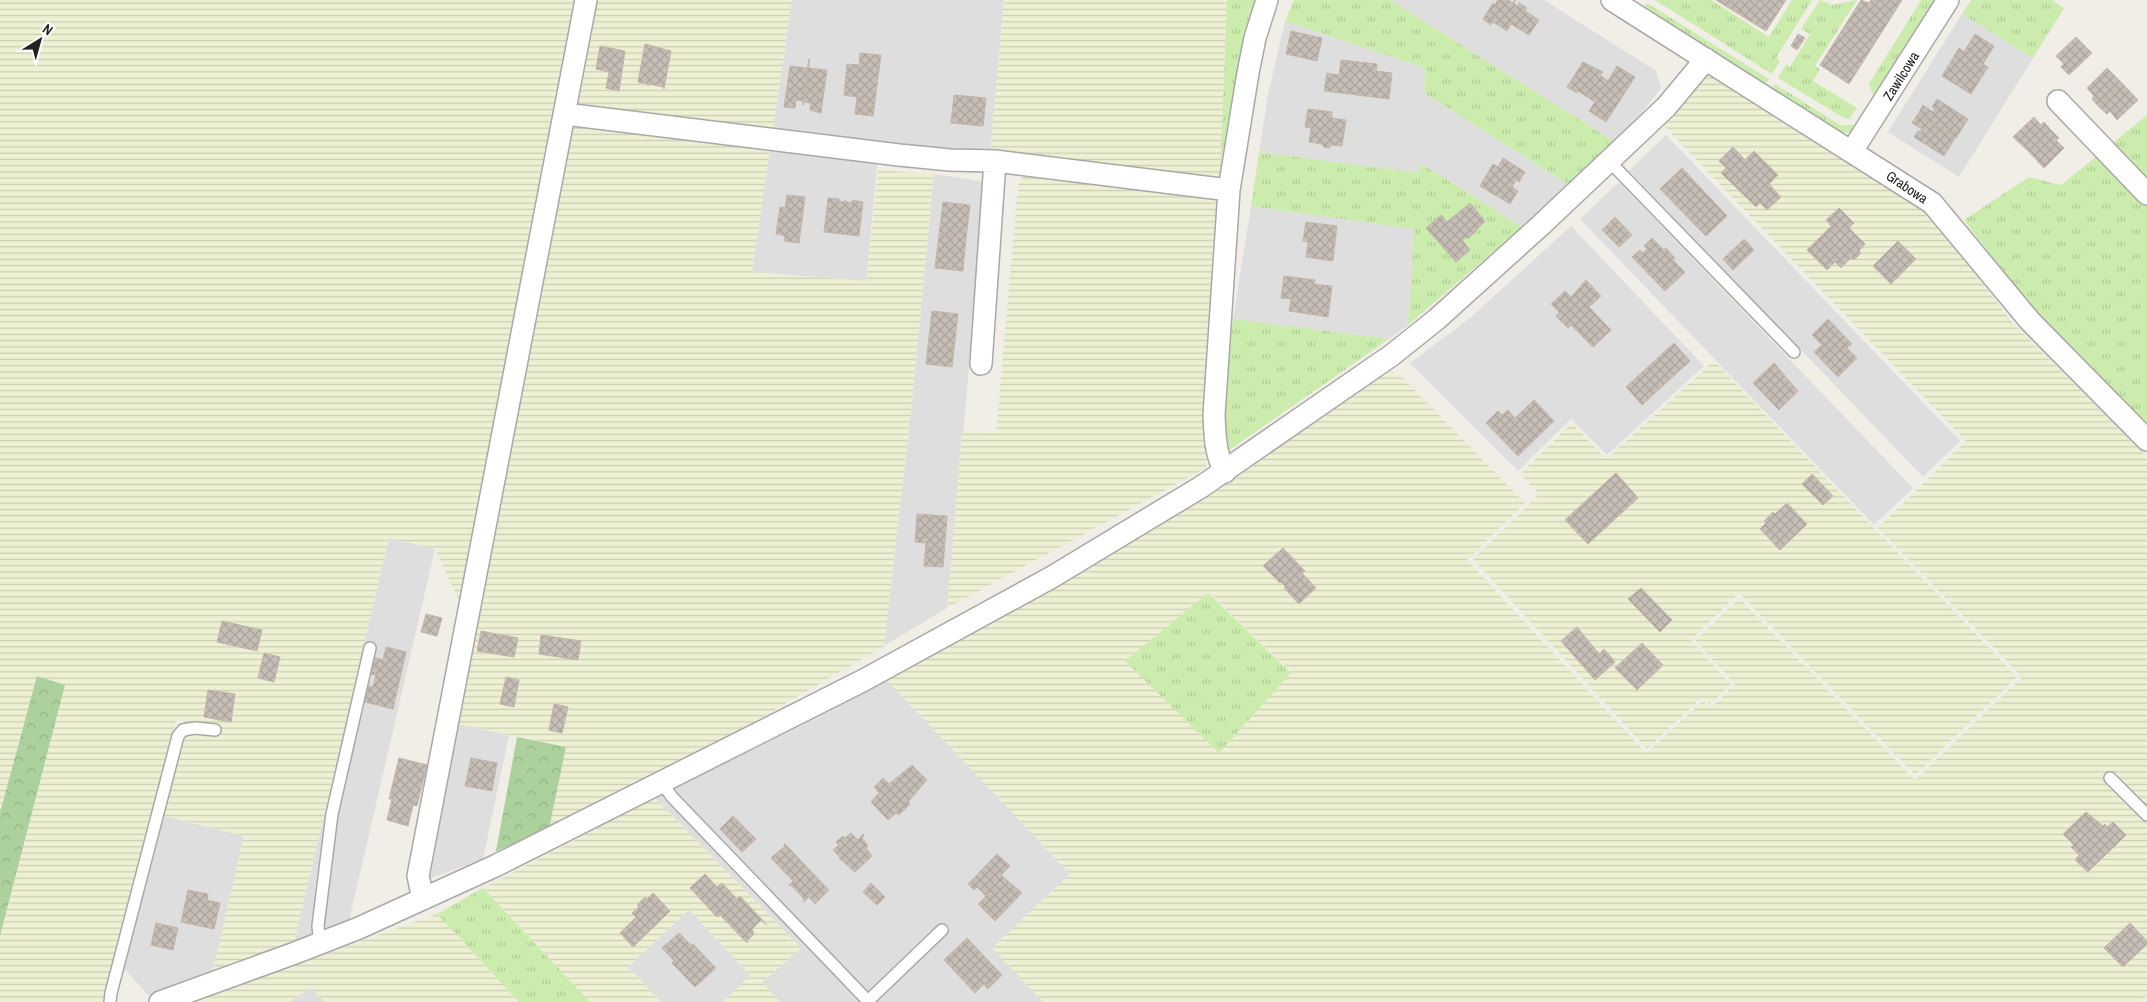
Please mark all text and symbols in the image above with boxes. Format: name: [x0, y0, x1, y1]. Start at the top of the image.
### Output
north arrow: [15, 15, 65, 65]
text: N: [39, 20, 57, 39]
street label: Zawilcowa: [1879, 48, 1923, 104]
street label: Grabowa: [1883, 167, 1932, 208]

